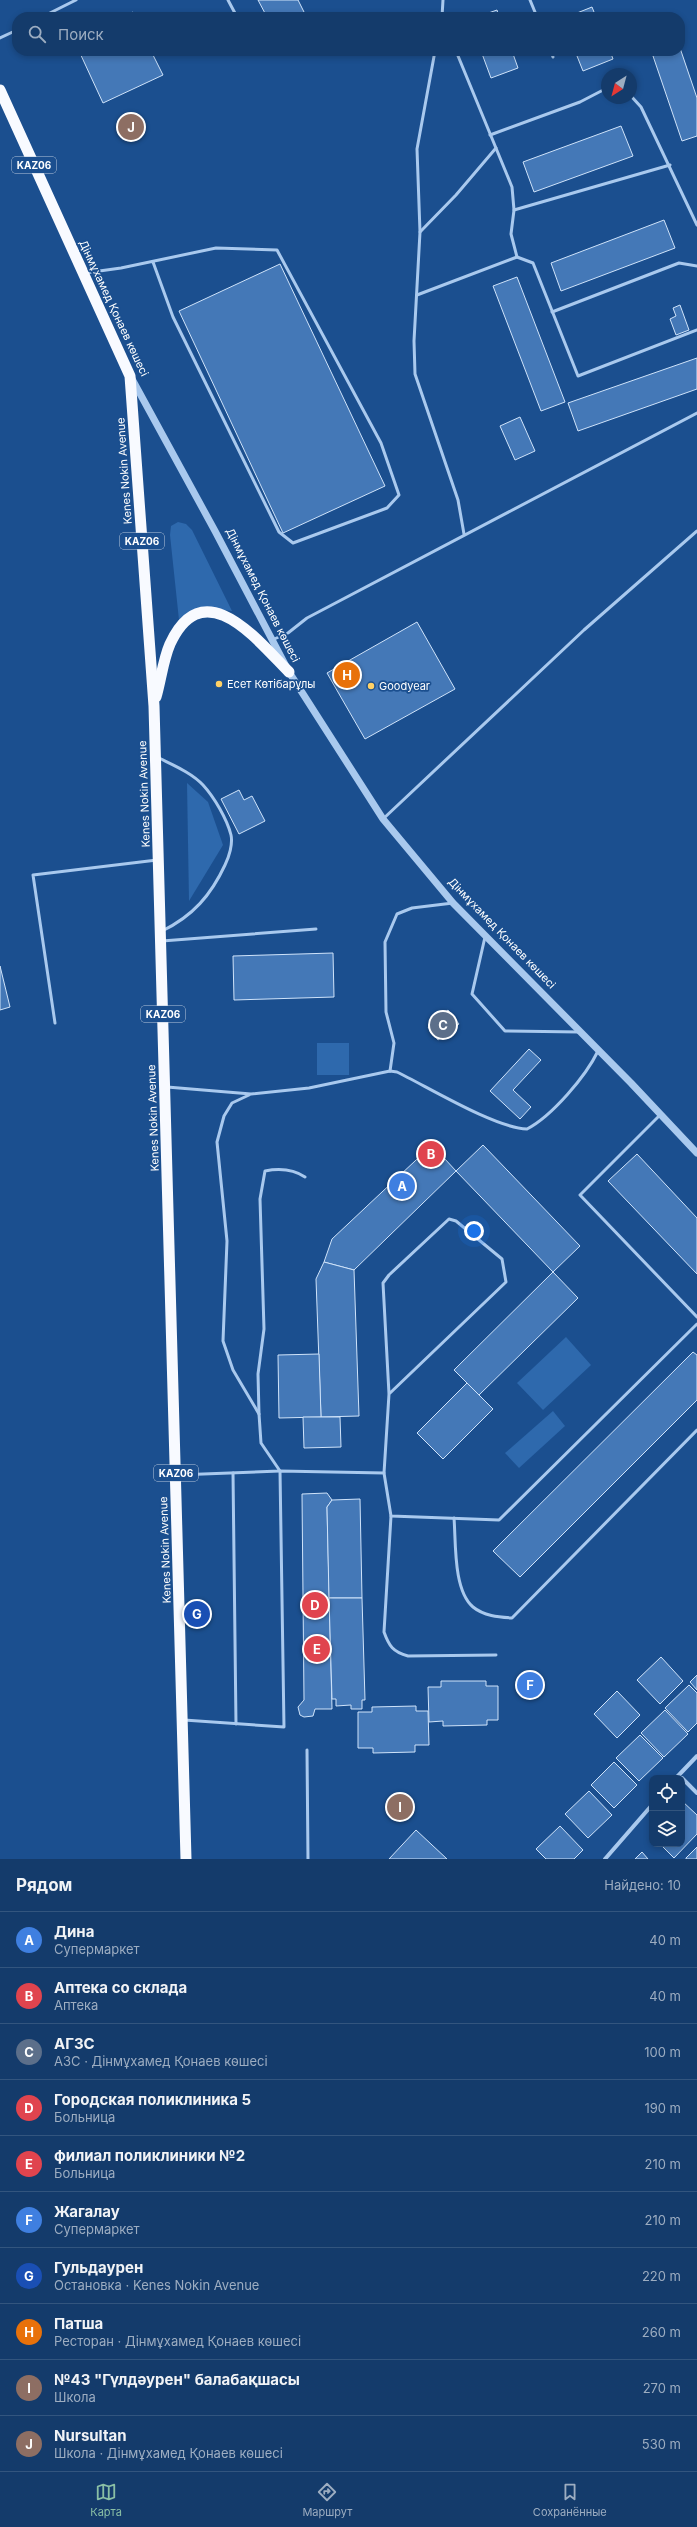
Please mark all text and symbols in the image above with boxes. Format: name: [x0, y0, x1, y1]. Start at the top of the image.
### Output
search box: [12, 12, 685, 56]
icon: search: [26, 23, 48, 45]
text: Поиск: [58, 25, 104, 44]
north arrow: [601, 68, 637, 104]
pin: J: [118, 112, 144, 142]
road number: KАZ06: [12, 157, 56, 173]
street label: Дінмұхамед Қонаев көшесі: [76, 238, 152, 378]
street label: Kenes Nokin Avenue: [113, 417, 135, 525]
street label: Дінмұхамед Қонаев көшесі: [223, 525, 303, 665]
road number: KАZ06: [120, 533, 164, 549]
pin: H: [334, 660, 360, 690]
place label: Есет Көтібарұлы: [227, 677, 315, 691]
marker: Есет Көтібарұлы: [214, 679, 224, 689]
place label: Goodyear: [379, 679, 430, 693]
marker: Goodyear: [366, 681, 376, 691]
street label: Kenes Nokin Avenue: [135, 740, 153, 848]
street label: Дінмұхамед Қонаев көшесі: [445, 875, 559, 991]
road number: KАZ06: [141, 1006, 185, 1022]
pin: C: [430, 1010, 456, 1040]
street label: Kenes Nokin Avenue: [144, 1064, 162, 1172]
pin: B: [418, 1139, 444, 1169]
pin: A: [389, 1171, 415, 1201]
your location: [464, 1221, 484, 1241]
road number: KАZ06: [154, 1465, 198, 1481]
street label: Kenes Nokin Avenue: [156, 1496, 174, 1604]
pin: D: [302, 1590, 328, 1620]
pin: G: [184, 1599, 210, 1629]
pin: E: [304, 1634, 330, 1664]
pin: F: [517, 1670, 543, 1700]
map controls: [649, 1775, 685, 1847]
button: locate: [649, 1775, 685, 1811]
pin: I: [387, 1792, 413, 1822]
button: layers: [649, 1811, 685, 1847]
text: Рядом: [16, 1875, 72, 1895]
text: Найдено: 10: [604, 1877, 681, 1893]
text: Дина: [54, 1922, 94, 1941]
text: A: [24, 1932, 34, 1948]
text: 40 m: [649, 1932, 681, 1948]
text: Супермаркет: [54, 1941, 140, 1957]
text: Аптека со склада: [54, 1978, 187, 1997]
text: B: [25, 1988, 33, 2004]
text: 40 m: [649, 1988, 681, 2004]
text: Аптека: [54, 1997, 98, 2013]
text: АГЗС: [54, 2034, 95, 2053]
text: C: [24, 2044, 34, 2060]
text: 100 m: [644, 2044, 681, 2060]
text: АЗС · Дінмұхамед Қонаев көшесі: [54, 2053, 268, 2069]
text: Городская поликлиника 5: [54, 2090, 251, 2109]
text: D: [24, 2100, 34, 2116]
text: 190 m: [644, 2100, 681, 2116]
text: Больница: [54, 2109, 115, 2125]
text: филиал поликлиники №2: [54, 2146, 245, 2165]
text: E: [25, 2156, 33, 2172]
text: 210 m: [645, 2156, 681, 2172]
text: Больница: [54, 2165, 115, 2181]
text: Жагалау: [54, 2202, 120, 2221]
text: F: [25, 2212, 33, 2228]
text: 210 m: [645, 2212, 681, 2228]
text: Супермаркет: [54, 2221, 140, 2237]
text: Гульдаурен: [54, 2258, 143, 2277]
text: G: [24, 2268, 34, 2284]
text: 220 m: [642, 2268, 681, 2284]
text: Остановка · Kenes Nokin Avenue: [54, 2277, 259, 2293]
text: Патша: [54, 2314, 103, 2333]
text: H: [24, 2324, 34, 2340]
text: 260 m: [642, 2324, 681, 2340]
text: Ресторан · Дінмұхамед Қонаев көшесі: [54, 2333, 301, 2349]
text: №43 "Гүлдәурен" балабақшасы: [54, 2370, 300, 2389]
text: I: [27, 2380, 31, 2396]
text: 270 m: [643, 2380, 681, 2396]
text: Школа: [54, 2389, 96, 2405]
text: Nursultan: [54, 2426, 127, 2445]
text: J: [25, 2436, 33, 2452]
text: 530 m: [642, 2436, 681, 2452]
text: Школа · Дінмұхамед Қонаев көшесі: [54, 2445, 283, 2461]
tab: Карта: [90, 2481, 122, 2519]
tab: Маршрут: [302, 2481, 352, 2519]
tab: Сохранённые: [533, 2481, 607, 2519]

